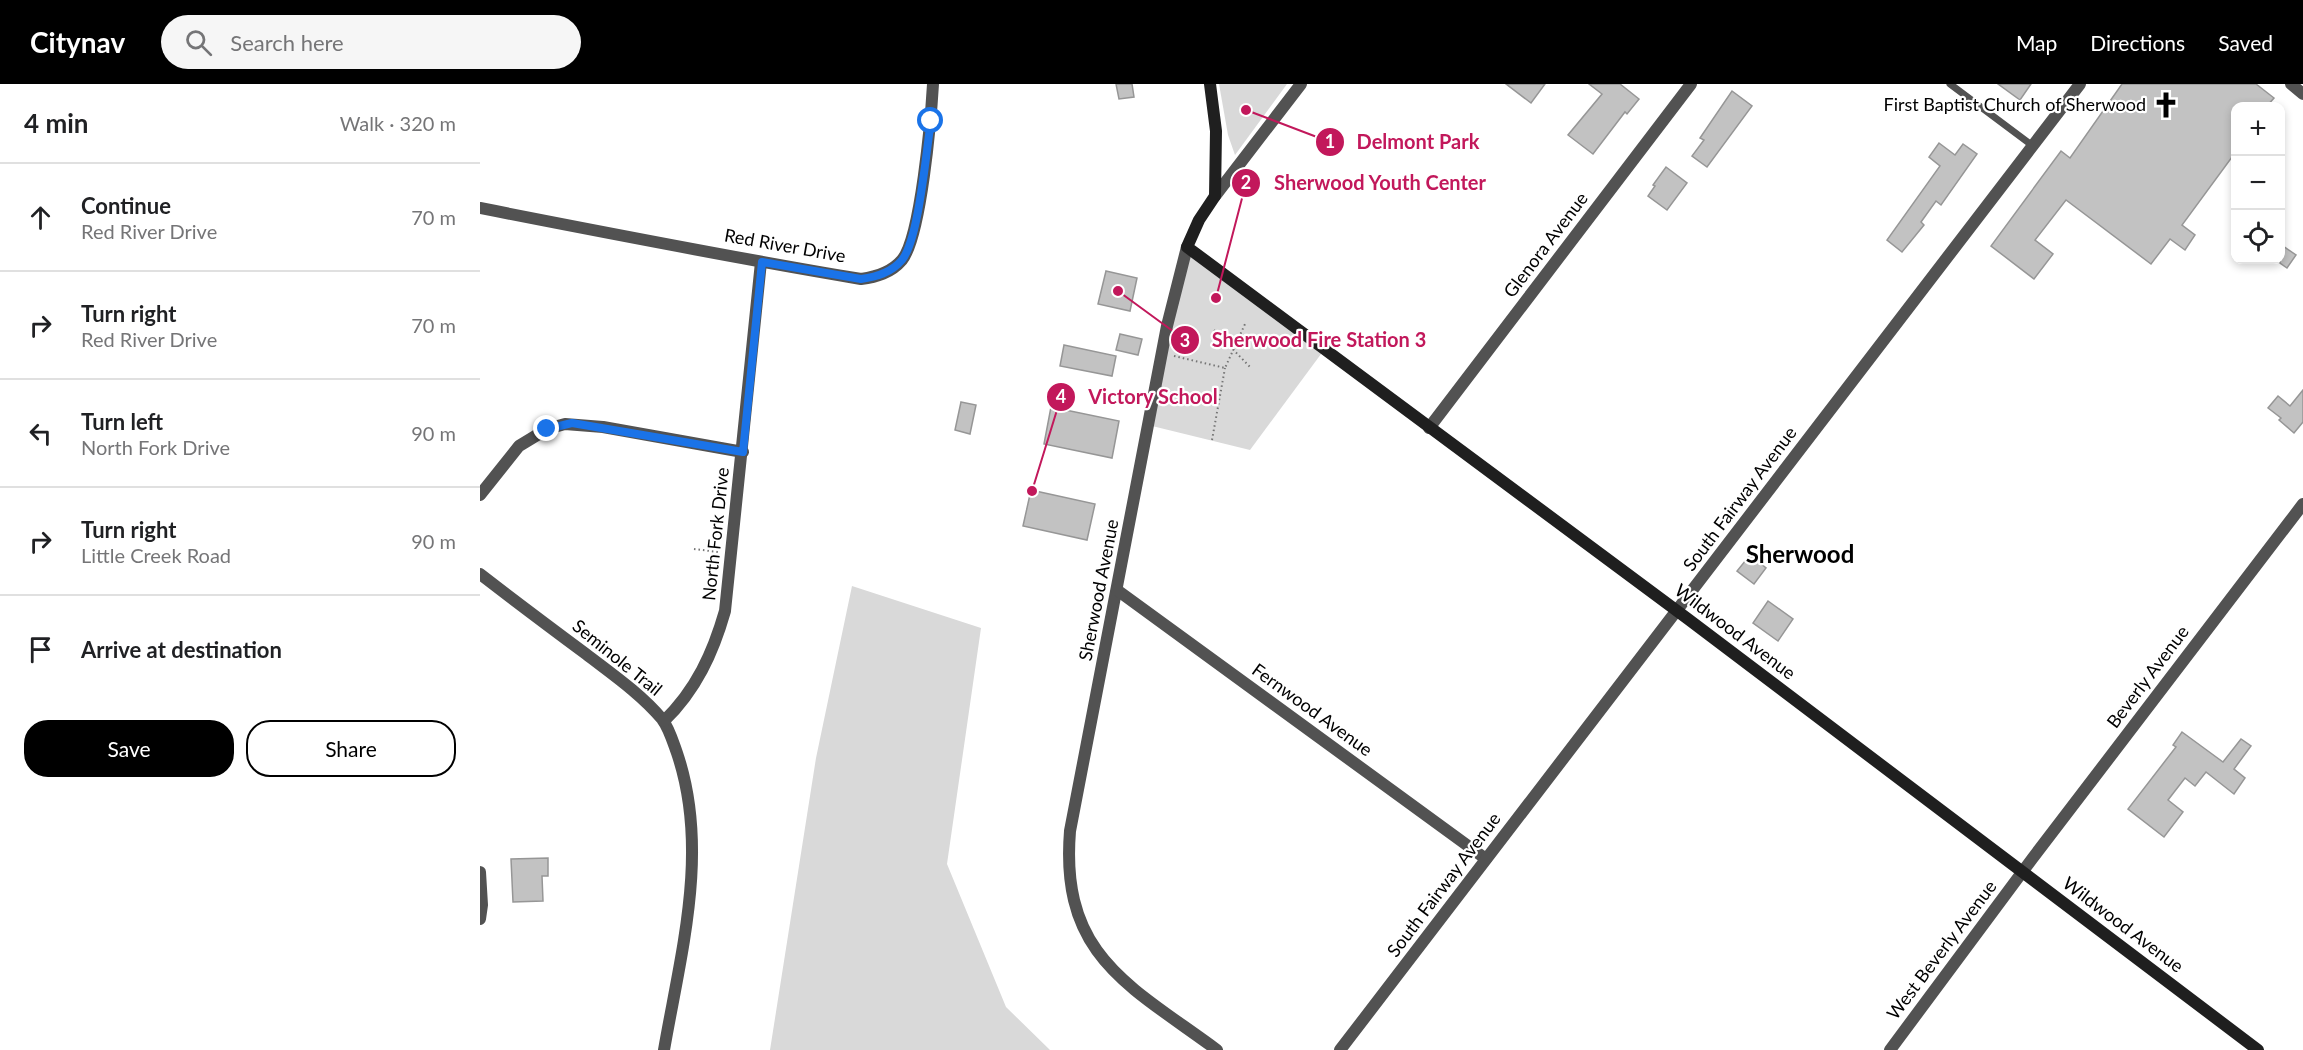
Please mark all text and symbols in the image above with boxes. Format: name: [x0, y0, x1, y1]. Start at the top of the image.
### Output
search box: [161, 15, 581, 69]
text: Citynav: [30, 25, 125, 59]
icon: search: [182, 26, 215, 59]
text: Search here: [230, 29, 344, 56]
text: Map: [2016, 30, 2057, 55]
text: Directions: [2090, 30, 2185, 55]
text: Saved: [2218, 30, 2273, 55]
church icon: First Baptist Church of Sherwood: [2151, 90, 2181, 120]
place label: First Baptist Church of Sherwood: [1883, 93, 2146, 115]
map controls: [2231, 102, 2285, 264]
button: +: [2231, 102, 2285, 156]
text: 4 min: [24, 107, 88, 139]
route start: [917, 107, 943, 133]
text: Walk · 320 m: [340, 111, 456, 135]
callout: Delmont Park: [1315, 123, 1492, 161]
text: Delmont Park: [1357, 129, 1480, 153]
text: 1: [1325, 130, 1335, 152]
button: −: [2231, 156, 2285, 210]
callout: Sherwood Youth Center: [1231, 164, 1498, 202]
text: Sherwood Youth Center: [1274, 170, 1486, 194]
text: 2: [1241, 171, 1251, 193]
street label: Glenora Avenue: [1498, 187, 1592, 301]
text: Continue: [81, 192, 171, 219]
icon: ahead: [24, 201, 57, 234]
text: 70 m: [411, 205, 456, 229]
button: locate: [2231, 210, 2285, 264]
text: Red River Drive: [81, 219, 217, 243]
street label: Red River Drive: [723, 224, 847, 266]
text: Turn right: [81, 300, 176, 327]
icon: right: [24, 309, 57, 342]
text: 70 m: [411, 313, 456, 337]
callout: Sherwood Fire Station 3: [1170, 321, 1439, 359]
text: Red River Drive: [81, 327, 217, 351]
text: Sherwood Fire Station 3: [1212, 327, 1426, 351]
text: 3: [1180, 329, 1190, 351]
callout: Victory School: [1046, 378, 1230, 416]
text: Victory School: [1087, 384, 1218, 408]
text: 4: [1056, 385, 1066, 407]
text: Turn left: [81, 408, 163, 435]
route end: [533, 415, 559, 441]
icon: left: [24, 417, 57, 450]
text: 90 m: [411, 421, 456, 445]
street label: South Fairway Avenue: [1678, 422, 1801, 575]
text: North Fork Drive: [81, 435, 230, 459]
street label: North Fork Drive: [697, 466, 733, 602]
text: Turn right: [81, 516, 176, 543]
street label: Sherwood Avenue: [1074, 517, 1123, 662]
icon: right: [24, 525, 57, 558]
text: 90 m: [411, 529, 456, 553]
district label: Sherwood: [1746, 539, 1854, 568]
text: Little Creek Road: [81, 543, 231, 567]
street label: Wildwood Avenue: [1671, 579, 1800, 684]
street label: Seminole Trail: [568, 614, 667, 700]
street label: Beverly Avenue: [2102, 621, 2193, 732]
icon: arrive: [24, 633, 57, 666]
text: Arrive at destination: [81, 636, 282, 663]
street label: Fernwood Avenue: [1248, 658, 1377, 760]
button: Save: [24, 720, 234, 777]
button: Share: [246, 720, 456, 777]
street label: South Fairway Avenue: [1382, 808, 1505, 961]
street label: Wildwood Avenue: [2059, 872, 2188, 977]
street label: West Beverly Avenue: [1882, 875, 2001, 1023]

